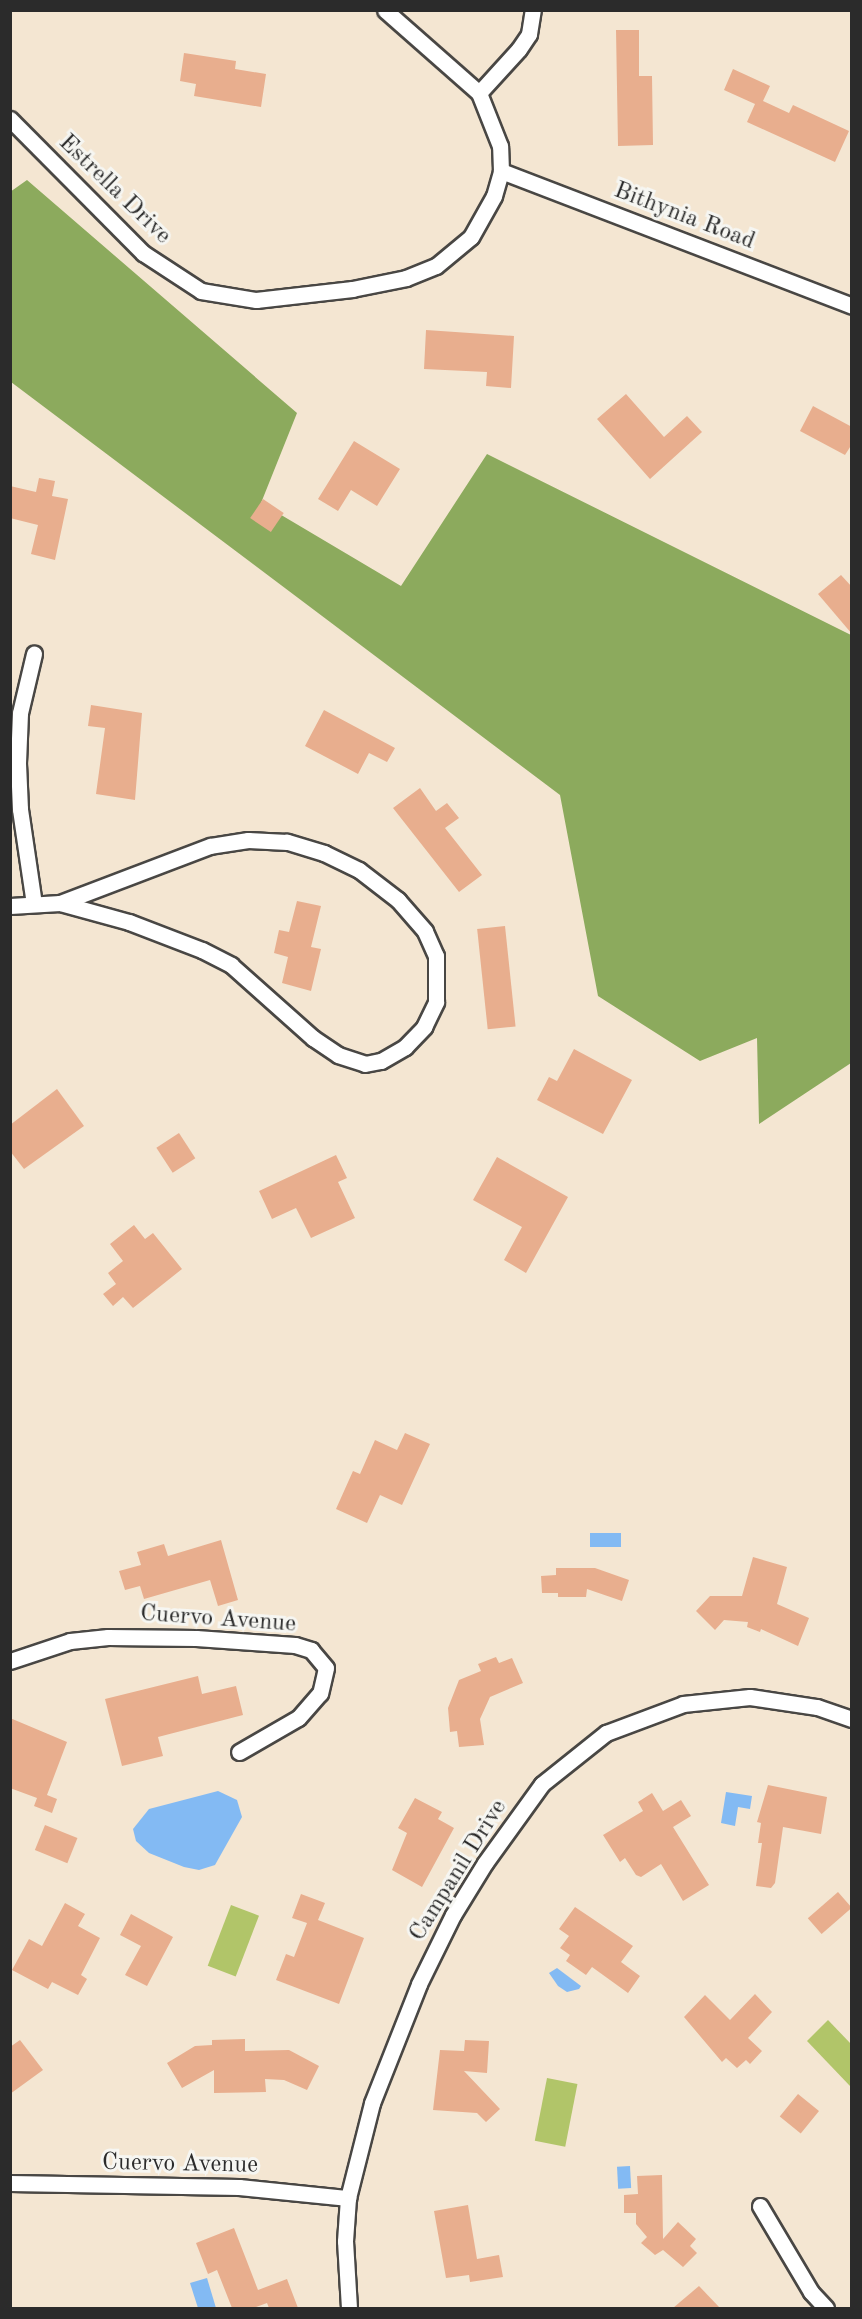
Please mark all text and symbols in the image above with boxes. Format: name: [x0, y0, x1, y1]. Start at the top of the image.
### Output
street label: Estrella Drive: [52, 129, 176, 251]
street label: Bithynia Road: [609, 177, 759, 257]
street label: Cuervo Avenue: [139, 1600, 297, 1640]
street label: Campanil Drive: [404, 1795, 514, 1947]
street label: Cuervo Avenue: [102, 2149, 258, 2181]

